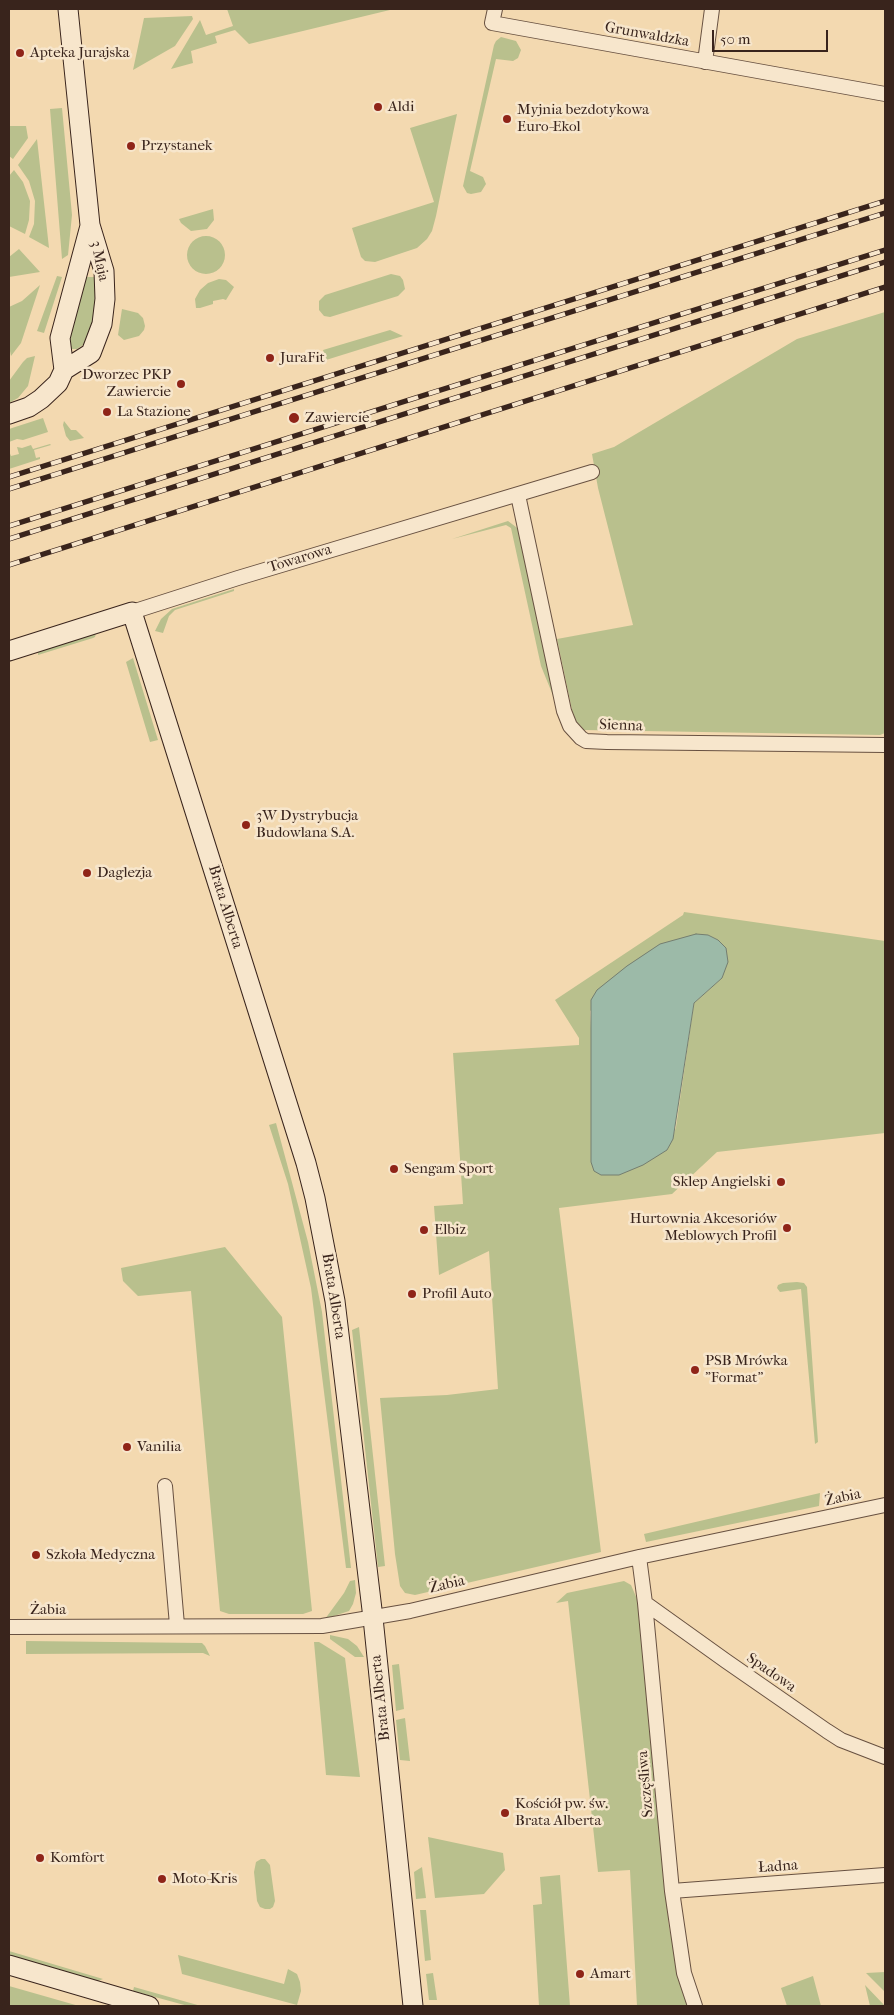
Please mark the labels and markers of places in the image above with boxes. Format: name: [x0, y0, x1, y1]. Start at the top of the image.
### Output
place label: Apteka Jurajska: [30, 44, 130, 62]
marker: Apteka Jurajska: [14, 47, 26, 59]
place label: Aldi: [388, 98, 414, 116]
marker: Aldi: [372, 101, 384, 113]
place label: Myjnia bezdotykowa Euro-Ekol: [517, 101, 649, 136]
marker: Myjnia bezdotykowa Euro-Ekol: [501, 113, 513, 125]
place label: Przystanek: [141, 137, 213, 155]
marker: Przystanek: [125, 140, 137, 152]
place label: JuraFit: [280, 349, 325, 367]
marker: JuraFit: [264, 352, 276, 364]
place label: Dworzec PKP Zawiercie: [82, 366, 171, 401]
marker: Dworzec PKP Zawiercie: [175, 378, 187, 390]
place label: La Stazione: [117, 403, 191, 421]
marker: La Stazione: [101, 406, 113, 418]
place label: Zawiercie: [305, 409, 369, 427]
marker: Zawiercie: [287, 411, 301, 425]
place label: 3W Dystrybucja Budowlana S.A.: [256, 807, 358, 842]
marker: 3W Dystrybucja Budowlana S.A.: [240, 819, 252, 831]
place label: Daglezja: [97, 864, 152, 882]
marker: Daglezja: [81, 867, 93, 879]
place label: Sengam Sport: [404, 1160, 494, 1178]
marker: Sengam Sport: [388, 1163, 400, 1175]
place label: Sklep Angielski: [673, 1173, 771, 1191]
marker: Sklep Angielski: [775, 1176, 787, 1188]
place label: Hurtownia Akcesoriów Meblowych Profil: [630, 1210, 777, 1245]
place label: Elbiz: [434, 1221, 466, 1239]
marker: Hurtownia Akcesoriów Meblowych Profil: [781, 1222, 793, 1234]
marker: Elbiz: [418, 1224, 430, 1236]
place label: Profil Auto: [422, 1285, 492, 1303]
marker: Profil Auto: [406, 1288, 418, 1300]
place label: PSB Mrówka "Format": [705, 1352, 788, 1387]
marker: PSB Mrówka "Format": [689, 1364, 701, 1376]
place label: Vanilia: [137, 1438, 181, 1456]
marker: Vanilia: [121, 1441, 133, 1453]
place label: Szkoła Medyczna: [46, 1546, 155, 1564]
marker: Szkoła Medyczna: [30, 1549, 42, 1561]
place label: Kościół pw. św. Brata Alberta: [515, 1795, 608, 1830]
marker: Kościół pw. św. Brata Alberta: [499, 1807, 511, 1819]
place label: Komfort: [50, 1849, 105, 1867]
marker: Komfort: [34, 1852, 46, 1864]
place label: Moto-Kris: [172, 1870, 237, 1888]
marker: Moto-Kris: [156, 1873, 168, 1885]
place label: Amart: [590, 1965, 631, 1983]
marker: Amart: [574, 1968, 586, 1980]

